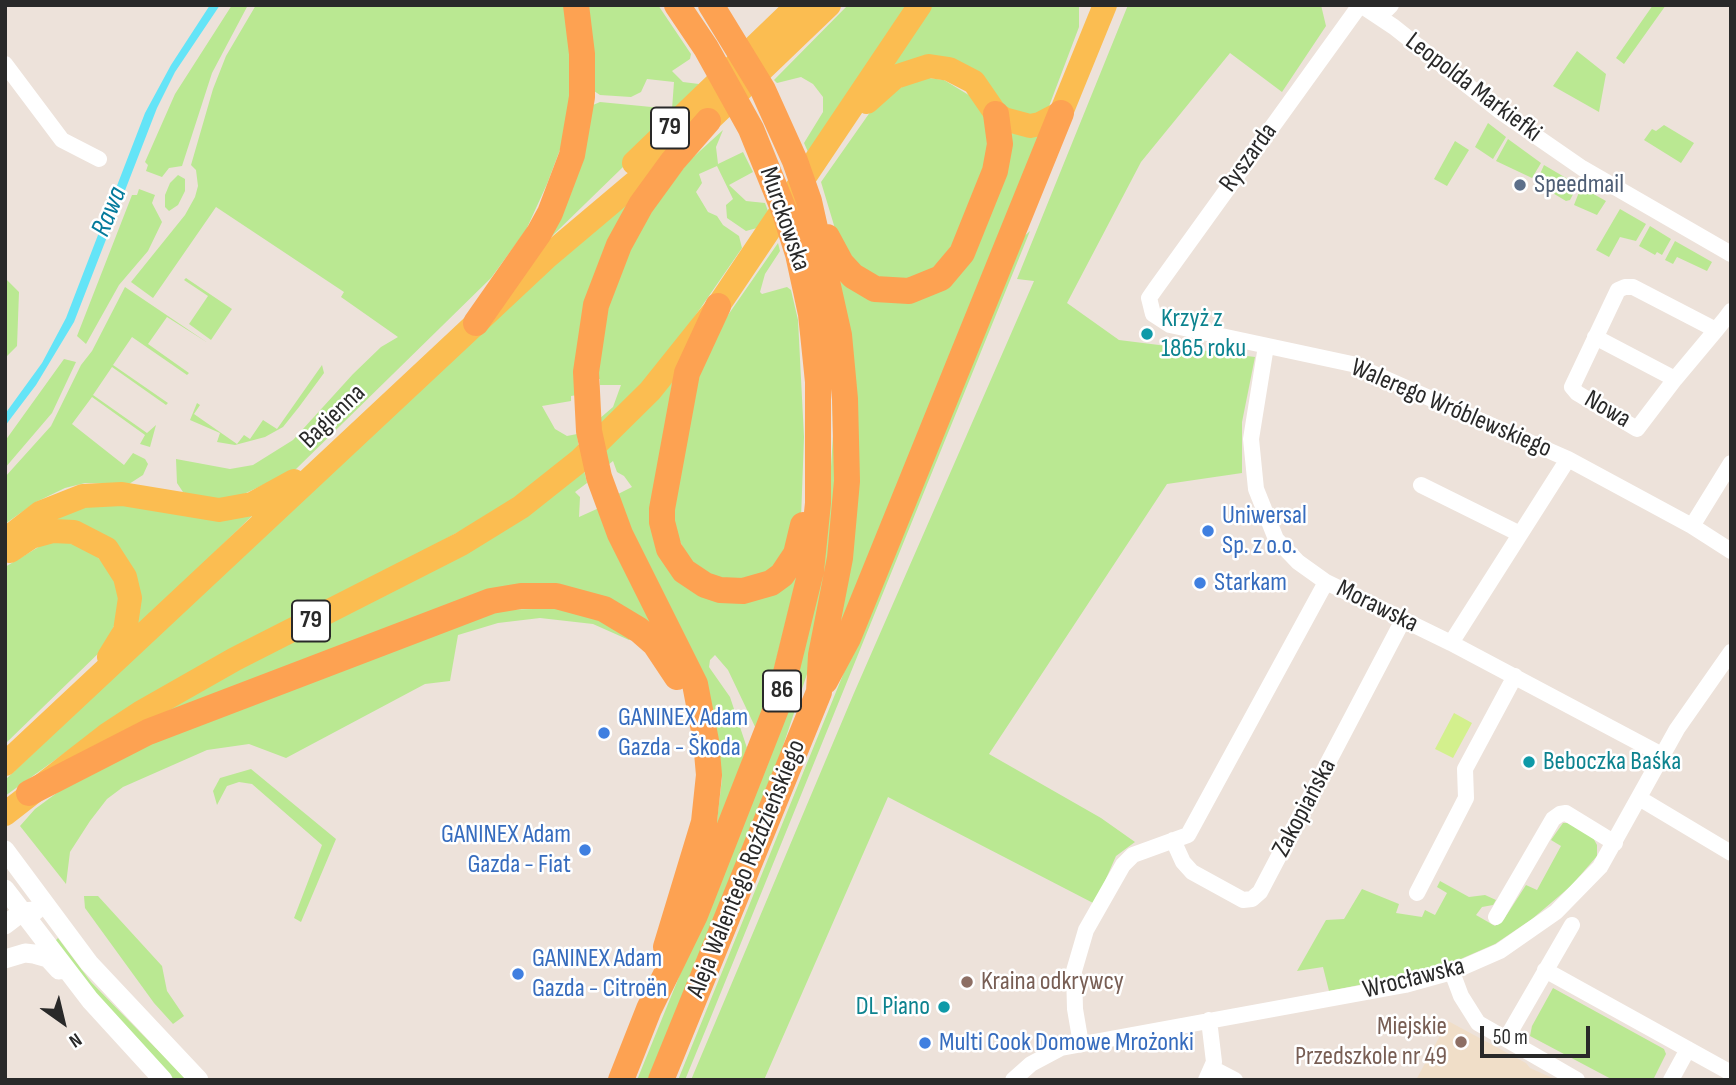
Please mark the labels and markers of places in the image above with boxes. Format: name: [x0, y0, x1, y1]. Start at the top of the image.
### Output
place label: Speedmail: [1534, 169, 1624, 201]
marker: Speedmail: [1512, 177, 1528, 193]
place label: Krzyż z 1865 roku: [1161, 303, 1246, 364]
marker: Krzyż z 1865 roku: [1139, 326, 1155, 342]
place label: Uniwersal Sp. z o.o.: [1222, 500, 1307, 562]
marker: Uniwersal Sp. z o.o.: [1200, 523, 1216, 539]
place label: Starkam: [1214, 567, 1287, 599]
marker: Starkam: [1192, 575, 1208, 591]
place label: GANINEX Adam Gazda - Škoda: [618, 702, 748, 764]
marker: GANINEX Adam Gazda - Škoda: [596, 725, 612, 741]
place label: Beboczka Baśka: [1543, 746, 1681, 778]
marker: Beboczka Baśka: [1521, 754, 1537, 770]
place label: GANINEX Adam Gazda - Fiat: [441, 819, 571, 880]
marker: GANINEX Adam Gazda - Fiat: [577, 842, 593, 858]
place label: GANINEX Adam Gazda - Citroën: [532, 943, 667, 1004]
marker: GANINEX Adam Gazda - Citroën: [510, 966, 526, 982]
place label: Kraina odkrywcy: [981, 966, 1124, 998]
marker: Kraina odkrywcy: [959, 974, 975, 990]
place label: DL Piano: [856, 991, 930, 1023]
marker: DL Piano: [936, 999, 952, 1015]
place label: Miejskie Przedszkole nr 49: [1295, 1011, 1447, 1072]
place label: Multi Cook Domowe Mrożonki: [939, 1027, 1194, 1059]
marker: Miejskie Przedszkole nr 49: [1453, 1034, 1469, 1050]
marker: Multi Cook Domowe Mrożonki: [917, 1035, 933, 1051]

